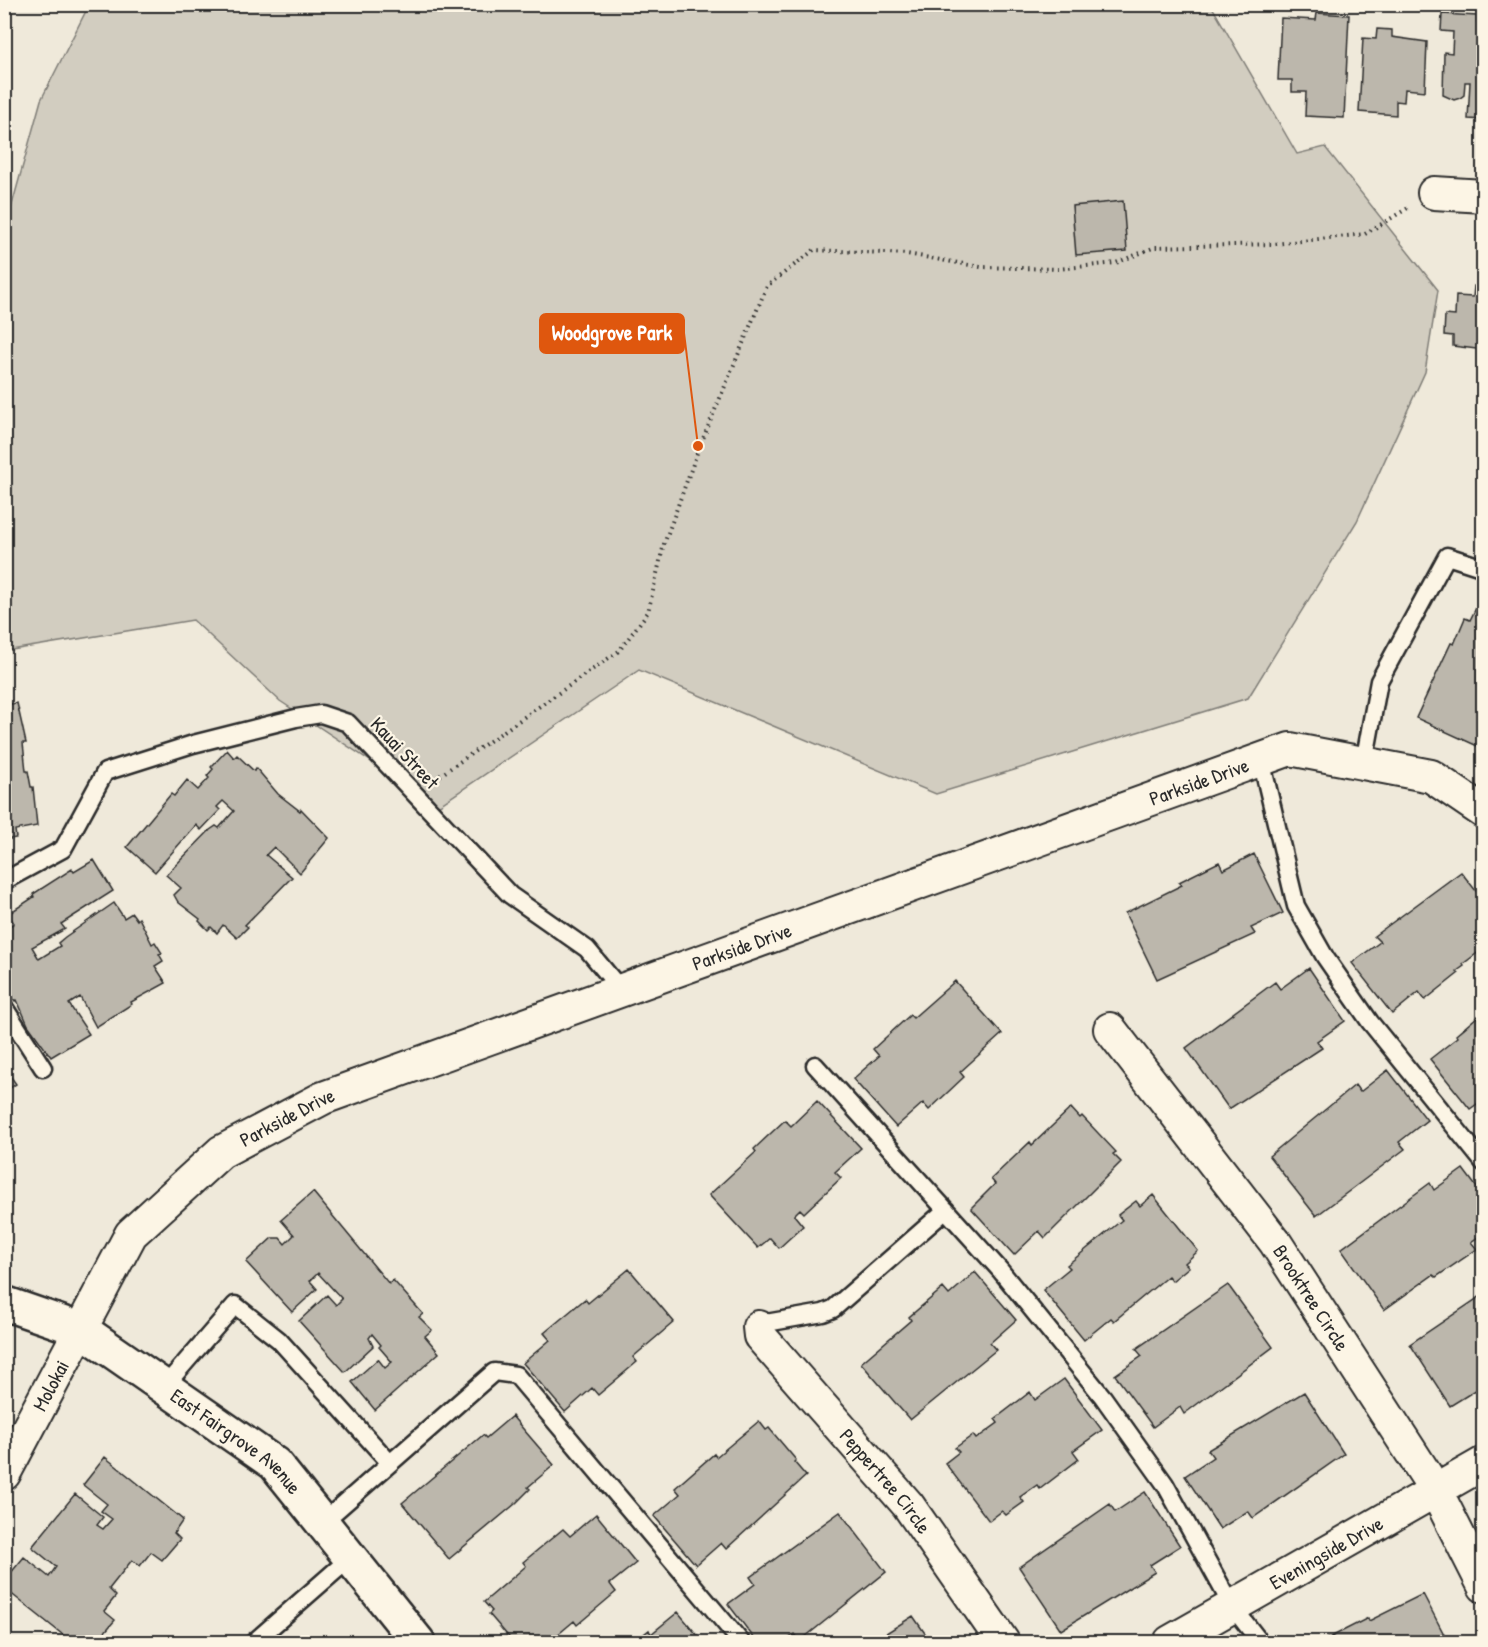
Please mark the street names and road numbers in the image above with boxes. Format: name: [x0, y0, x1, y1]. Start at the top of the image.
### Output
street label: Kauai Street: [365, 711, 447, 796]
street label: Parkside Drive: [1145, 751, 1252, 812]
street label: Parkside Drive: [688, 916, 795, 977]
street label: Parkside Drive: [235, 1081, 338, 1153]
street label: Brooktree Circle: [1267, 1239, 1356, 1356]
street label: Molokai: [26, 1355, 75, 1416]
street label: East Fairgrove Avenue: [166, 1382, 308, 1500]
street label: Peppertree Circle: [834, 1422, 938, 1539]
street label: Eveningside Drive: [1264, 1509, 1388, 1595]

